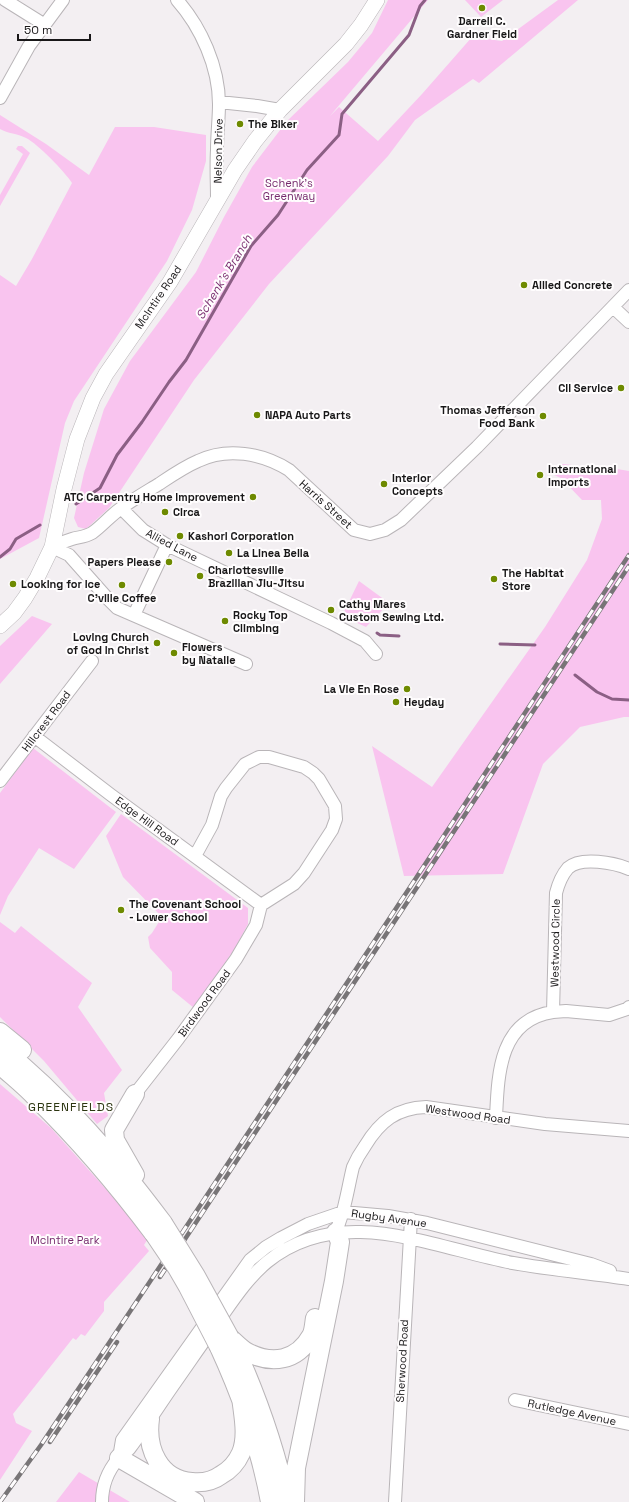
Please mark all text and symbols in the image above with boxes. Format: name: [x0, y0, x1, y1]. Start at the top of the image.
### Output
marker: Darrell C. Gardner Field: [477, 3, 487, 13]
place label: Darrell C. Gardner Field: [447, 14, 517, 41]
scale bar: [18, 16, 90, 42]
text: 50 m: [24, 22, 52, 38]
place label: The Biker: [248, 117, 298, 131]
street label: Nelson Drive: [210, 118, 226, 184]
marker: The Biker: [235, 119, 245, 129]
park label: Schenk's Greenway: [263, 176, 315, 203]
water label: Schenk's Branch: [192, 231, 256, 322]
street label: McIntire Road: [132, 263, 184, 331]
place label: Allied Concrete: [532, 278, 612, 292]
marker: Allied Concrete: [519, 280, 529, 290]
place label: CII Service: [558, 381, 613, 395]
marker: CII Service: [616, 383, 626, 393]
place label: Thomas Jefferson Food Bank: [440, 403, 536, 430]
place label: NAPA Auto Parts: [265, 408, 351, 422]
marker: NAPA Auto Parts: [252, 410, 262, 420]
marker: Thomas Jefferson Food Bank: [538, 411, 548, 421]
place label: International Imports: [548, 462, 617, 489]
marker: International Imports: [535, 470, 545, 480]
place label: Interior Concepts: [392, 471, 443, 498]
street label: Harris Street: [297, 476, 355, 532]
marker: Interior Concepts: [379, 479, 389, 489]
place label: ATC Carpentry Home Improvement: [64, 490, 245, 504]
marker: ATC Carpentry Home Improvement: [248, 492, 258, 502]
place label: Circa: [173, 505, 201, 519]
marker: Circa: [160, 507, 170, 517]
street label: Allied Lane: [144, 525, 200, 565]
place label: Kashori Corporation: [188, 529, 294, 543]
marker: Kashori Corporation: [175, 531, 185, 541]
place label: La Linea Bella: [237, 546, 310, 560]
marker: La Linea Bella: [224, 548, 234, 558]
place label: Papers Please: [88, 555, 161, 569]
marker: Papers Please: [164, 557, 174, 567]
place label: Charlottesville Brazilian Jiu-Jitsu: [208, 563, 305, 590]
place label: The Habitat Store: [502, 566, 564, 593]
marker: Charlottesville Brazilian Jiu-Jitsu: [195, 571, 205, 581]
marker: The Habitat Store: [489, 574, 499, 584]
place label: Looking for Ice: [21, 577, 100, 591]
marker: Looking for Ice: [8, 579, 18, 589]
marker: C’ville Coffee: [117, 580, 127, 590]
place label: C’ville Coffee: [88, 591, 156, 605]
place label: Cathy Mares Custom Sewing Ltd.: [339, 597, 444, 624]
marker: Cathy Mares Custom Sewing Ltd.: [326, 605, 336, 615]
place label: Rocky Top Climbing: [233, 608, 288, 635]
marker: Rocky Top Climbing: [220, 616, 230, 626]
place label: Loving Church of God in Christ: [67, 630, 149, 657]
marker: Loving Church of God in Christ: [152, 638, 162, 648]
place label: Flowers by Natalie: [182, 640, 236, 667]
marker: Flowers by Natalie: [169, 648, 179, 658]
place label: La Vie En Rose: [324, 682, 399, 696]
marker: La Vie En Rose: [402, 684, 412, 694]
street label: Hillcrest Road: [18, 688, 74, 754]
place label: Heyday: [404, 695, 444, 709]
marker: Heyday: [391, 697, 401, 707]
street label: Edge Hill Road: [113, 793, 181, 849]
place label: The Covenant School - Lower School: [129, 897, 241, 924]
street label: Westwood Circle: [547, 899, 563, 987]
marker: The Covenant School - Lower School: [116, 905, 126, 915]
street label: Birdwood Road: [175, 966, 233, 1040]
district label: GREENFIELDS: [28, 1099, 114, 1115]
street label: Westwood Road: [424, 1101, 512, 1127]
street label: Rugby Avenue: [350, 1206, 428, 1230]
park label: McIntire Park: [30, 1233, 100, 1247]
street label: Sherwood Road: [393, 1319, 411, 1403]
street label: Rutledge Avenue: [526, 1396, 618, 1428]

